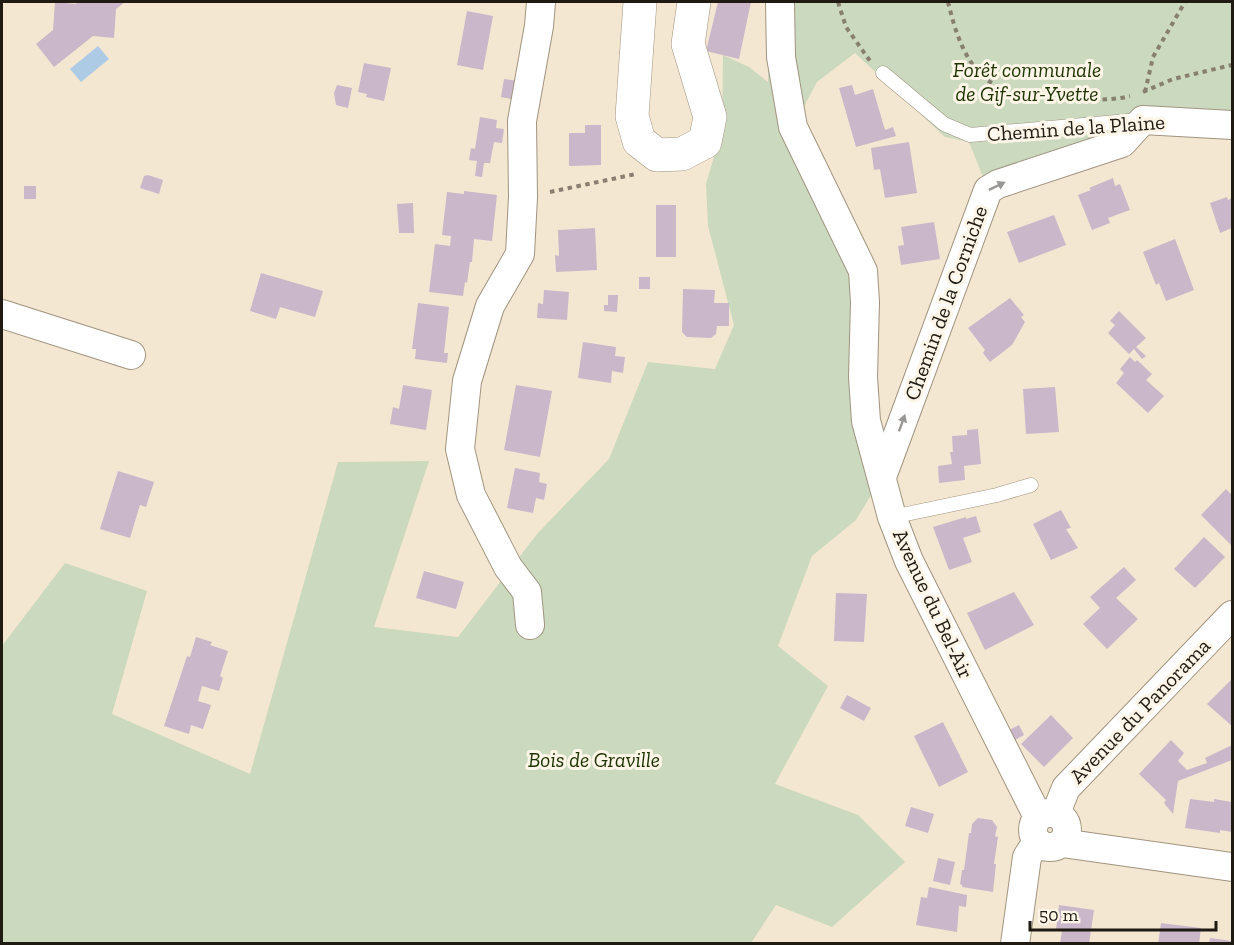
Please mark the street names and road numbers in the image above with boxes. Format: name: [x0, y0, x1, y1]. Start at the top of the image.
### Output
street label: Chemin de la Plaine: [986, 109, 1166, 146]
street label: Chemin de la Corniche: [899, 202, 992, 403]
street label: Avenue du Bel-Air: [888, 525, 979, 683]
street label: Avenue du Panorama: [1064, 633, 1215, 788]

